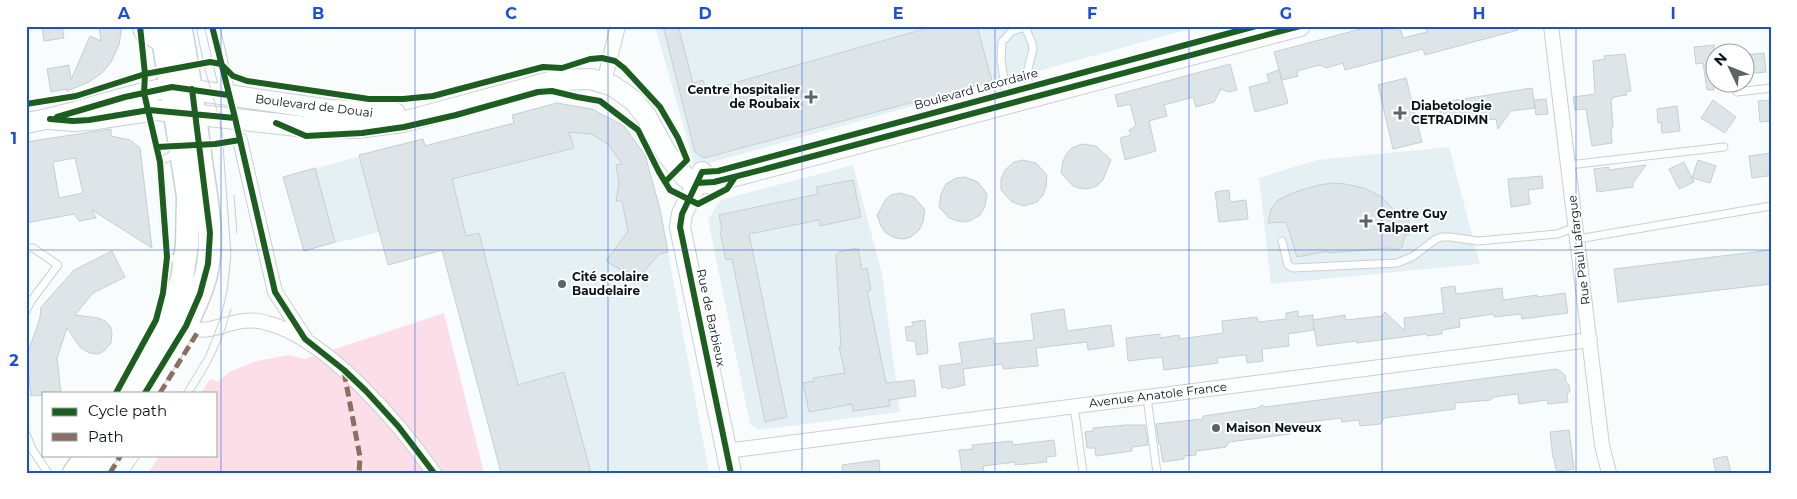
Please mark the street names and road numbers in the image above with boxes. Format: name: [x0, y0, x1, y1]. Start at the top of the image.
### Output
street label: Boulevard Lacordaire: [912, 65, 1039, 112]
street label: Boulevard de Douai: [254, 91, 374, 120]
street label: Rue Paul Lafargue: [1564, 194, 1593, 306]
street label: Rue de Barbieux: [694, 268, 729, 369]
street label: Avenue Anatole France: [1088, 379, 1228, 410]

